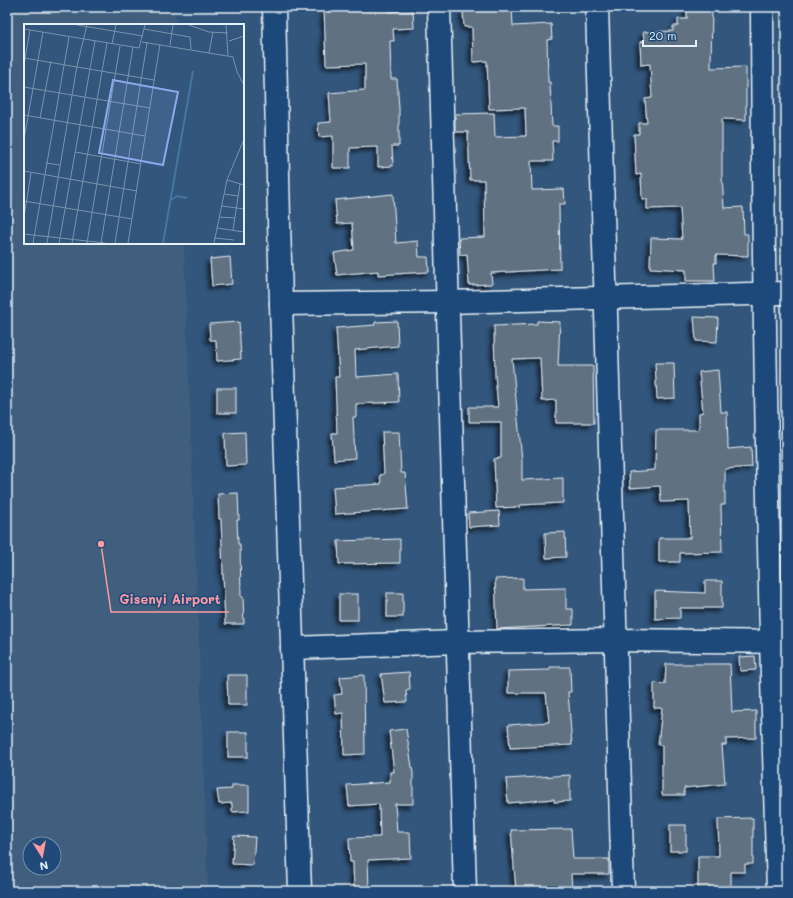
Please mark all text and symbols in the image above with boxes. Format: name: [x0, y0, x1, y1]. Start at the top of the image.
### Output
scale bar: [643, 22, 696, 48]
inset map: [24, 24, 244, 244]
text: 20 m: [649, 27, 677, 43]
callout: Gisenyi Airport: [111, 587, 229, 612]
text: Gisenyi Airport: [119, 590, 221, 608]
north arrow: [22, 836, 62, 876]
text: N: [38, 858, 50, 874]

